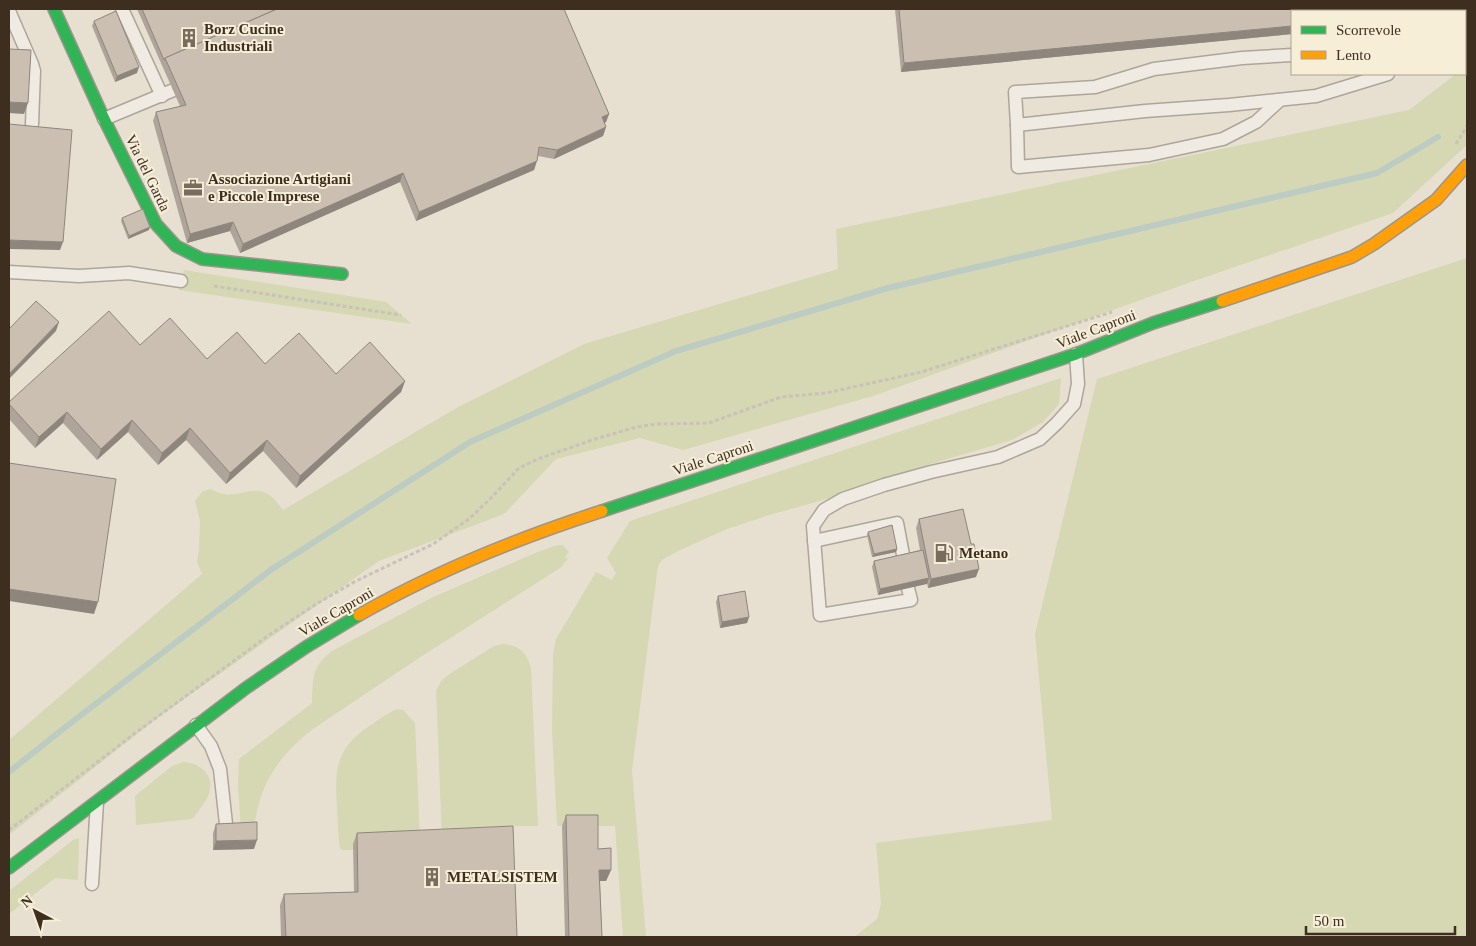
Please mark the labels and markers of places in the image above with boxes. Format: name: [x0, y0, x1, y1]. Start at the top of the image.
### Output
place label: Borz Cucine Industriali: [204, 21, 284, 54]
building icon: Borz Cucine Industriali: [178, 27, 200, 49]
place label: Associazione Artigiani e Piccole Imprese: [208, 171, 351, 204]
office icon: Associazione Artigiani e Piccole Imprese: [182, 177, 204, 199]
fuel station icon: Metano: [933, 542, 955, 564]
place label: Metano: [959, 545, 1008, 561]
building icon: METALSISTEM: [421, 866, 443, 888]
place label: METALSISTEM: [447, 869, 558, 885]

